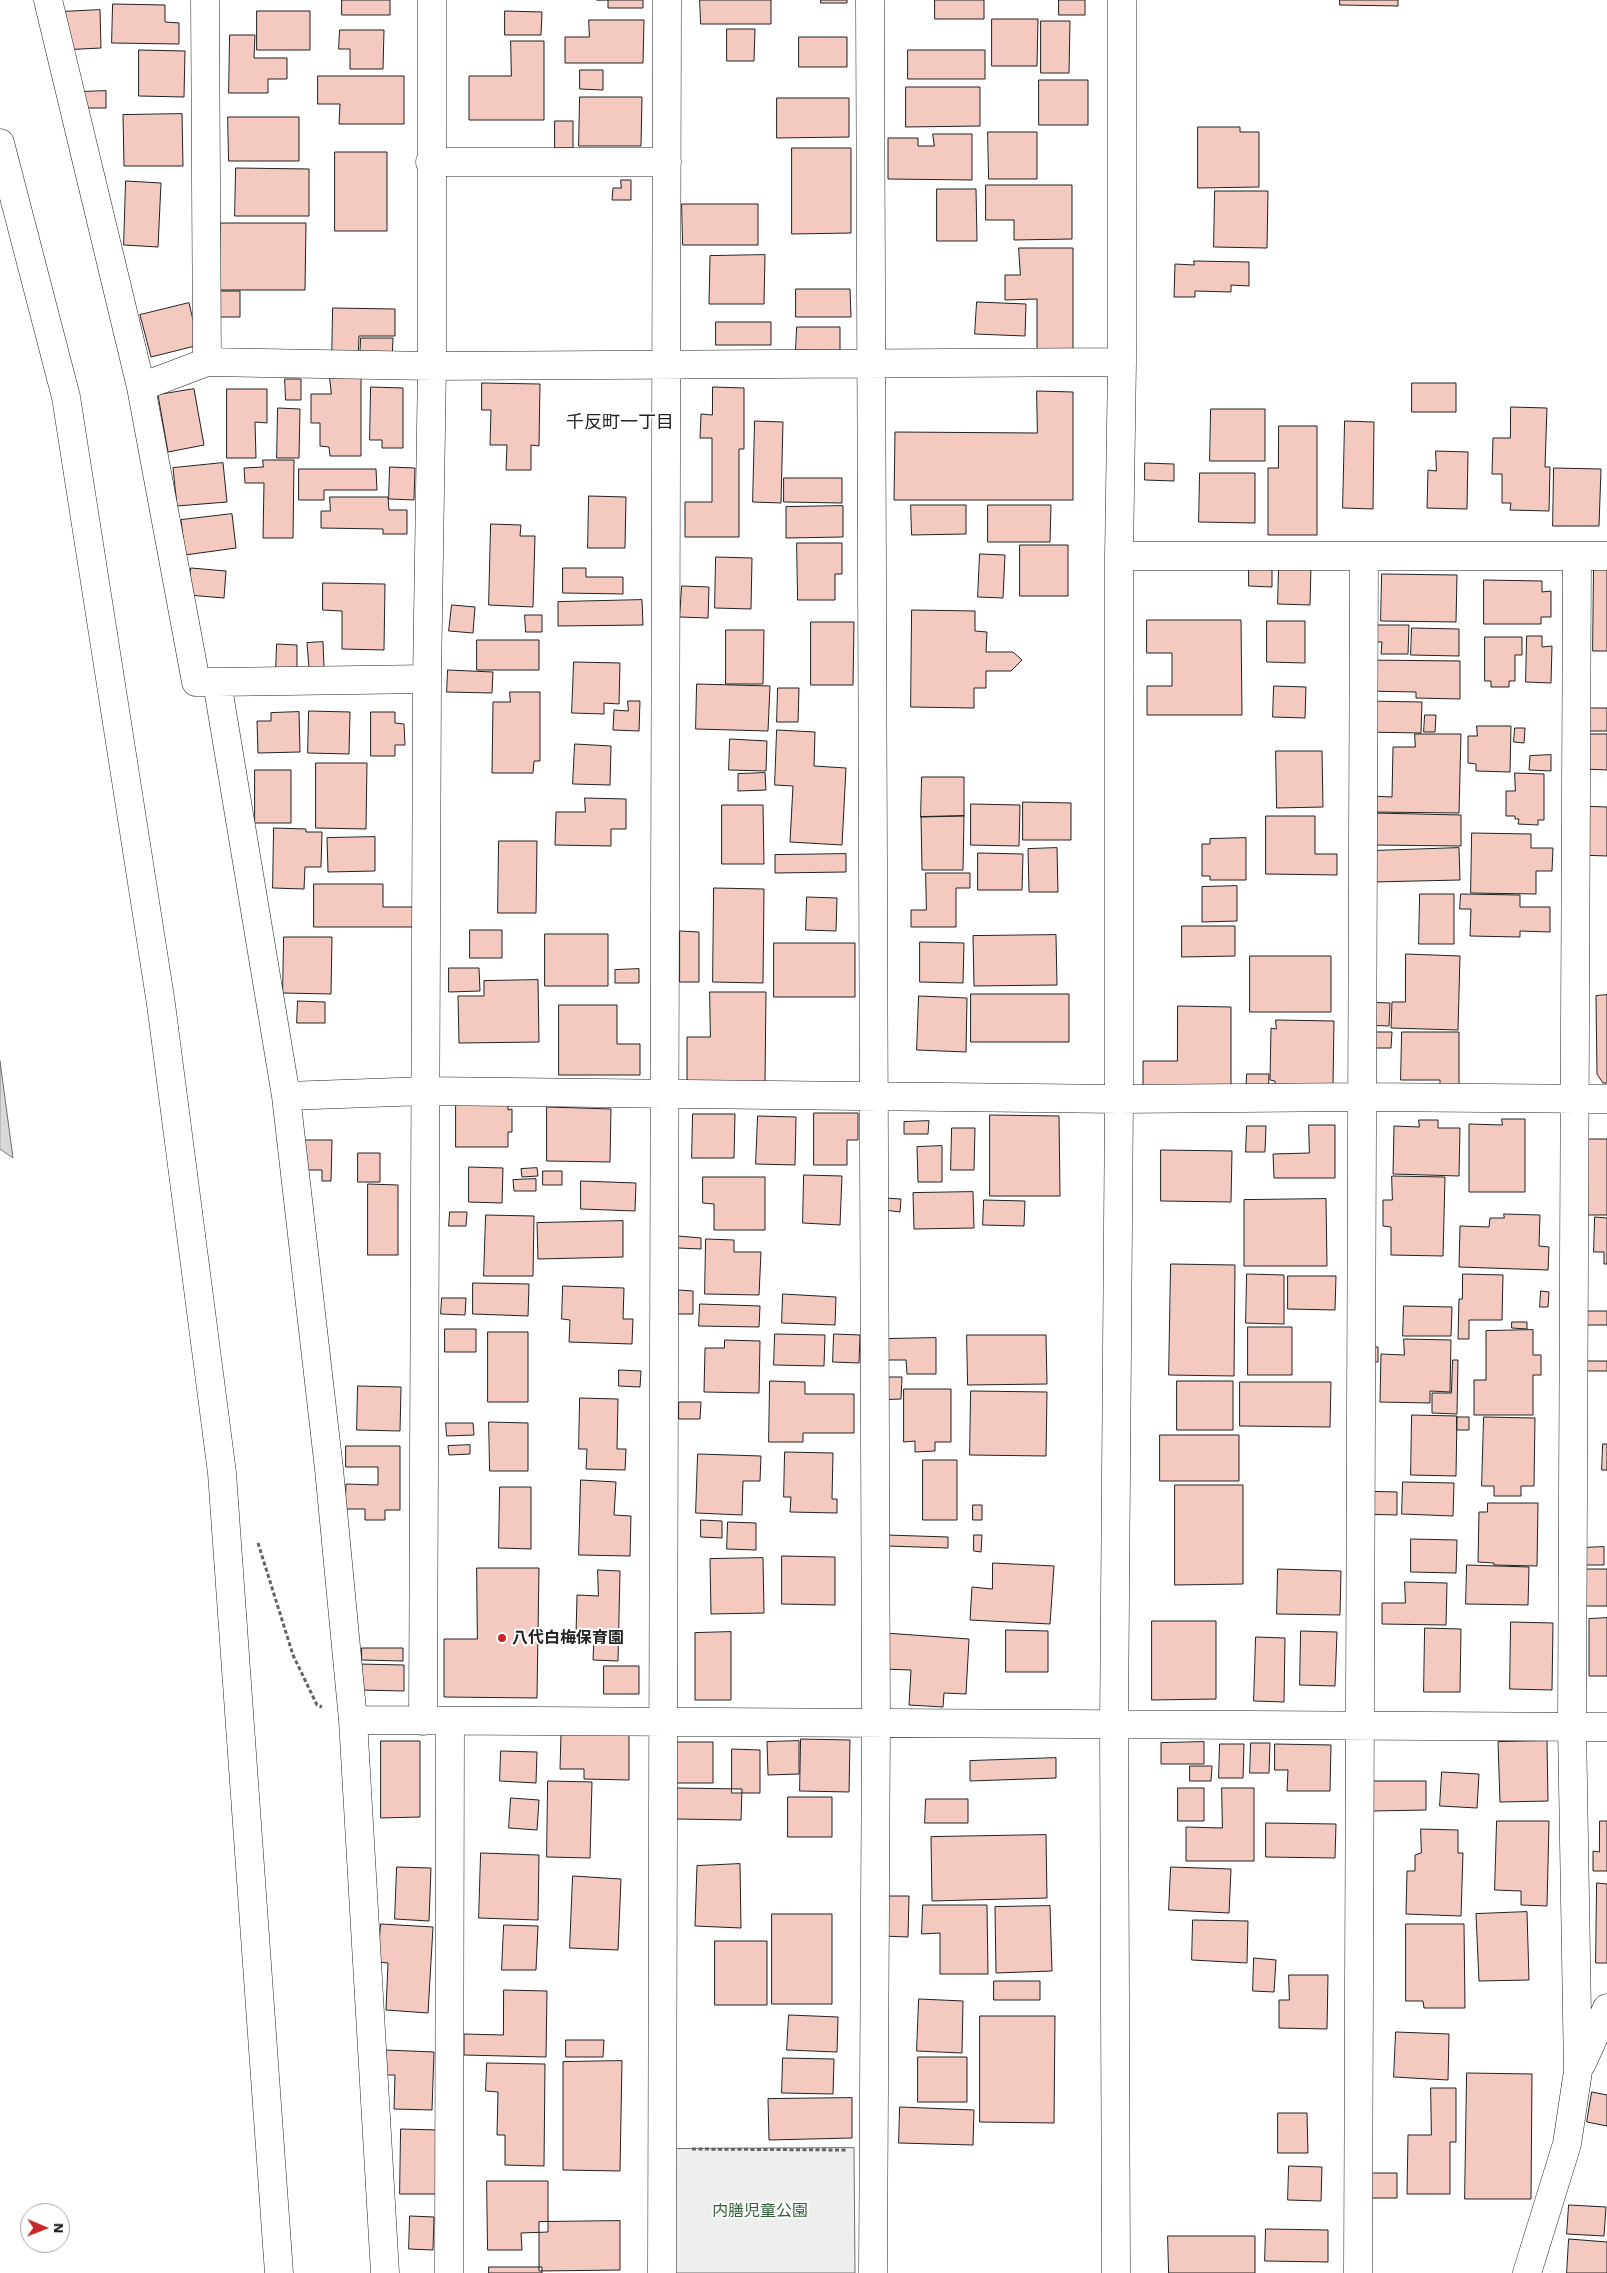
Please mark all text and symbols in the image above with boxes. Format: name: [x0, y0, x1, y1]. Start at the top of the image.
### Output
district label: 千反町一丁目: [566, 412, 674, 434]
place label: 八代白梅保育園: [512, 1628, 624, 1648]
marker: 八代白梅保育園: [496, 1632, 508, 1644]
park label: 内膳児童公園: [712, 2201, 808, 2221]
north arrow: [20, 2203, 70, 2253]
text: N: [51, 2223, 67, 2234]

